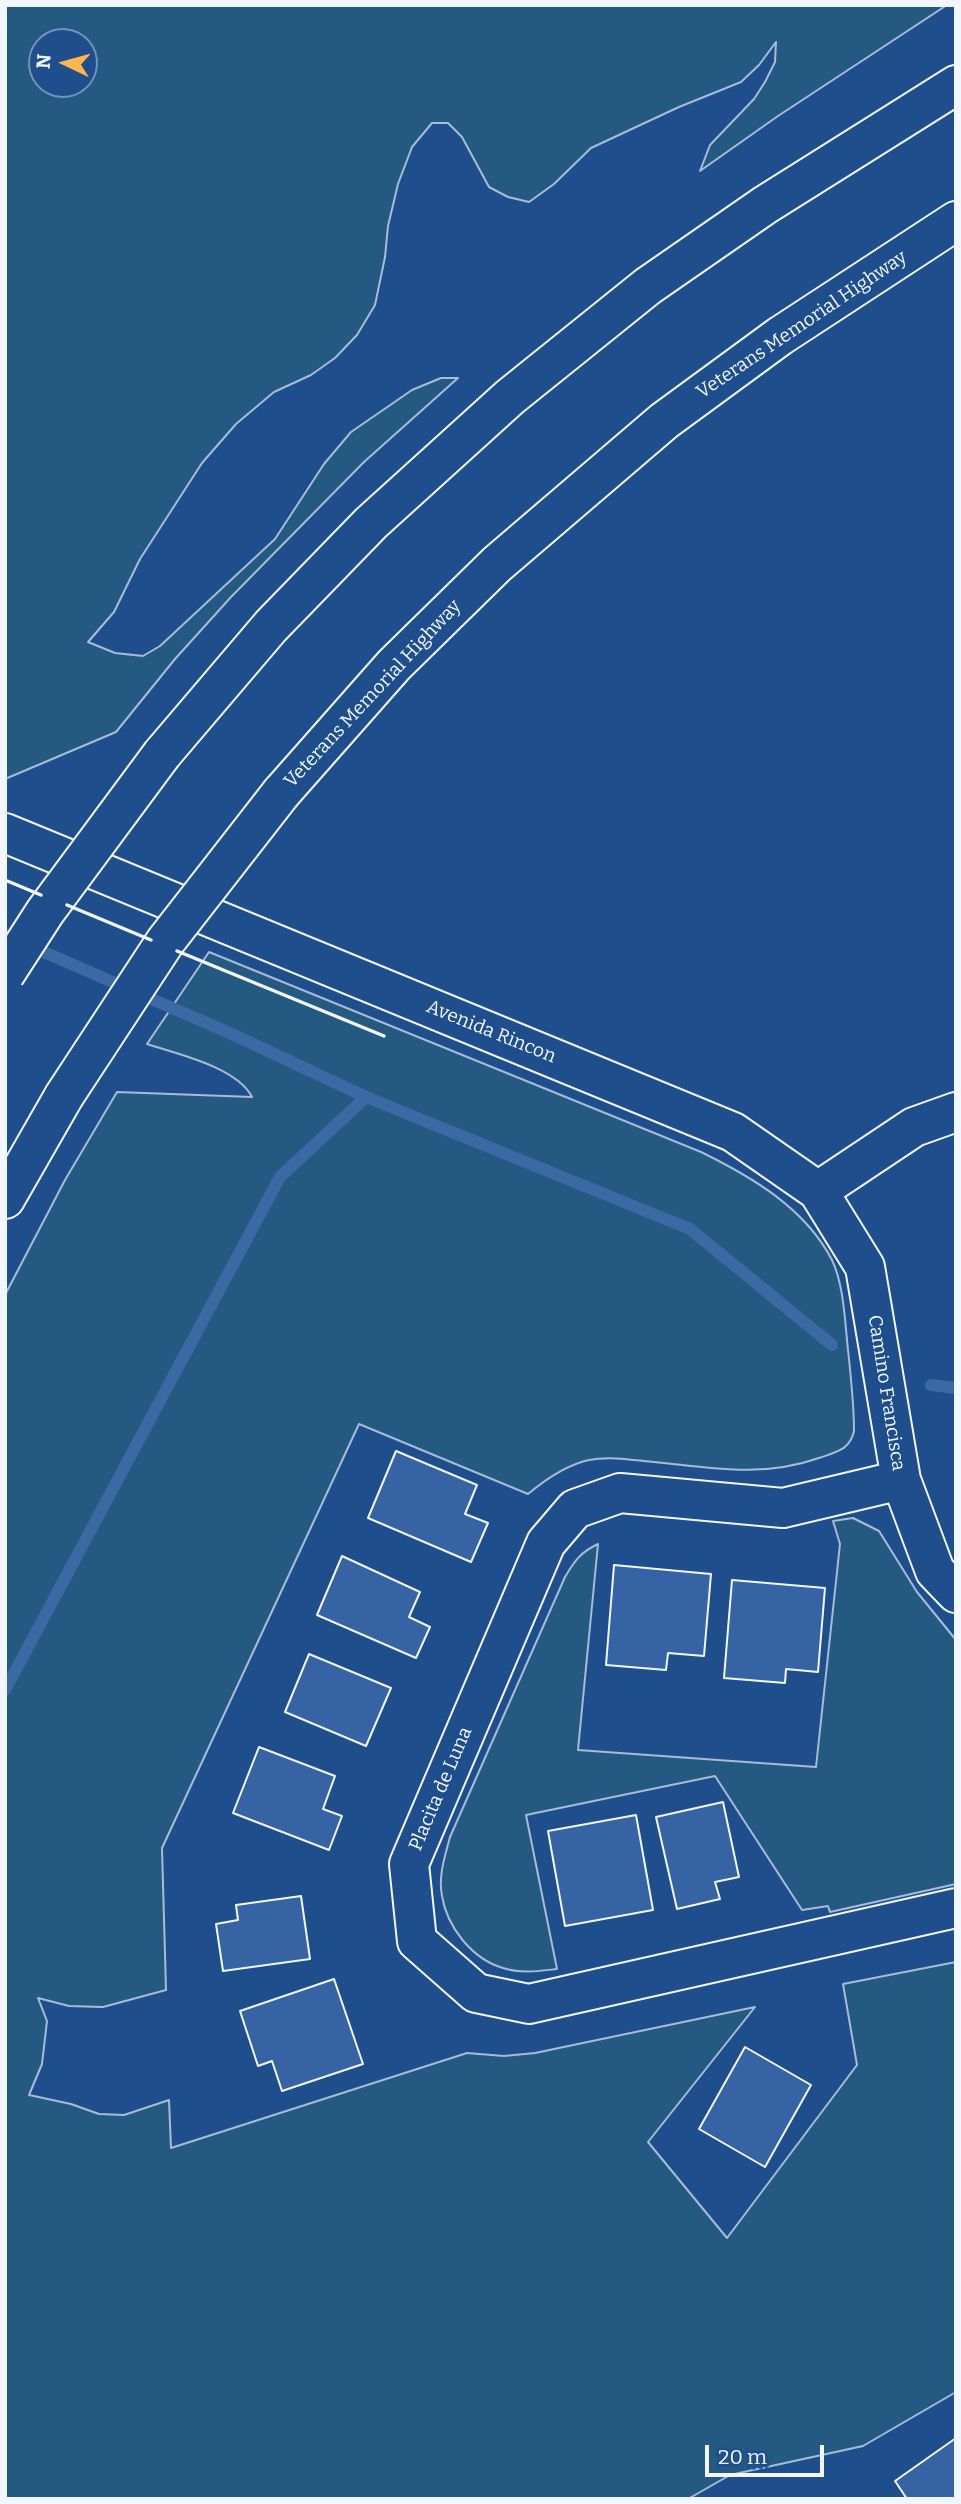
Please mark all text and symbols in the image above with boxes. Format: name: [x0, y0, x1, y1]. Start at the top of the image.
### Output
north arrow: [28, 28, 98, 98]
text: N: [31, 53, 56, 70]
street label: Veterans Memorial Highway: [693, 246, 911, 404]
street label: Veterans Memorial Highway: [280, 595, 466, 793]
street label: Avenida Rincon: [423, 996, 559, 1068]
street label: Camino Francisca: [862, 1313, 910, 1473]
street label: Placita de Luna: [405, 1724, 477, 1854]
scale bar: [709, 2430, 828, 2474]
text: 20 m: [718, 2444, 767, 2470]

